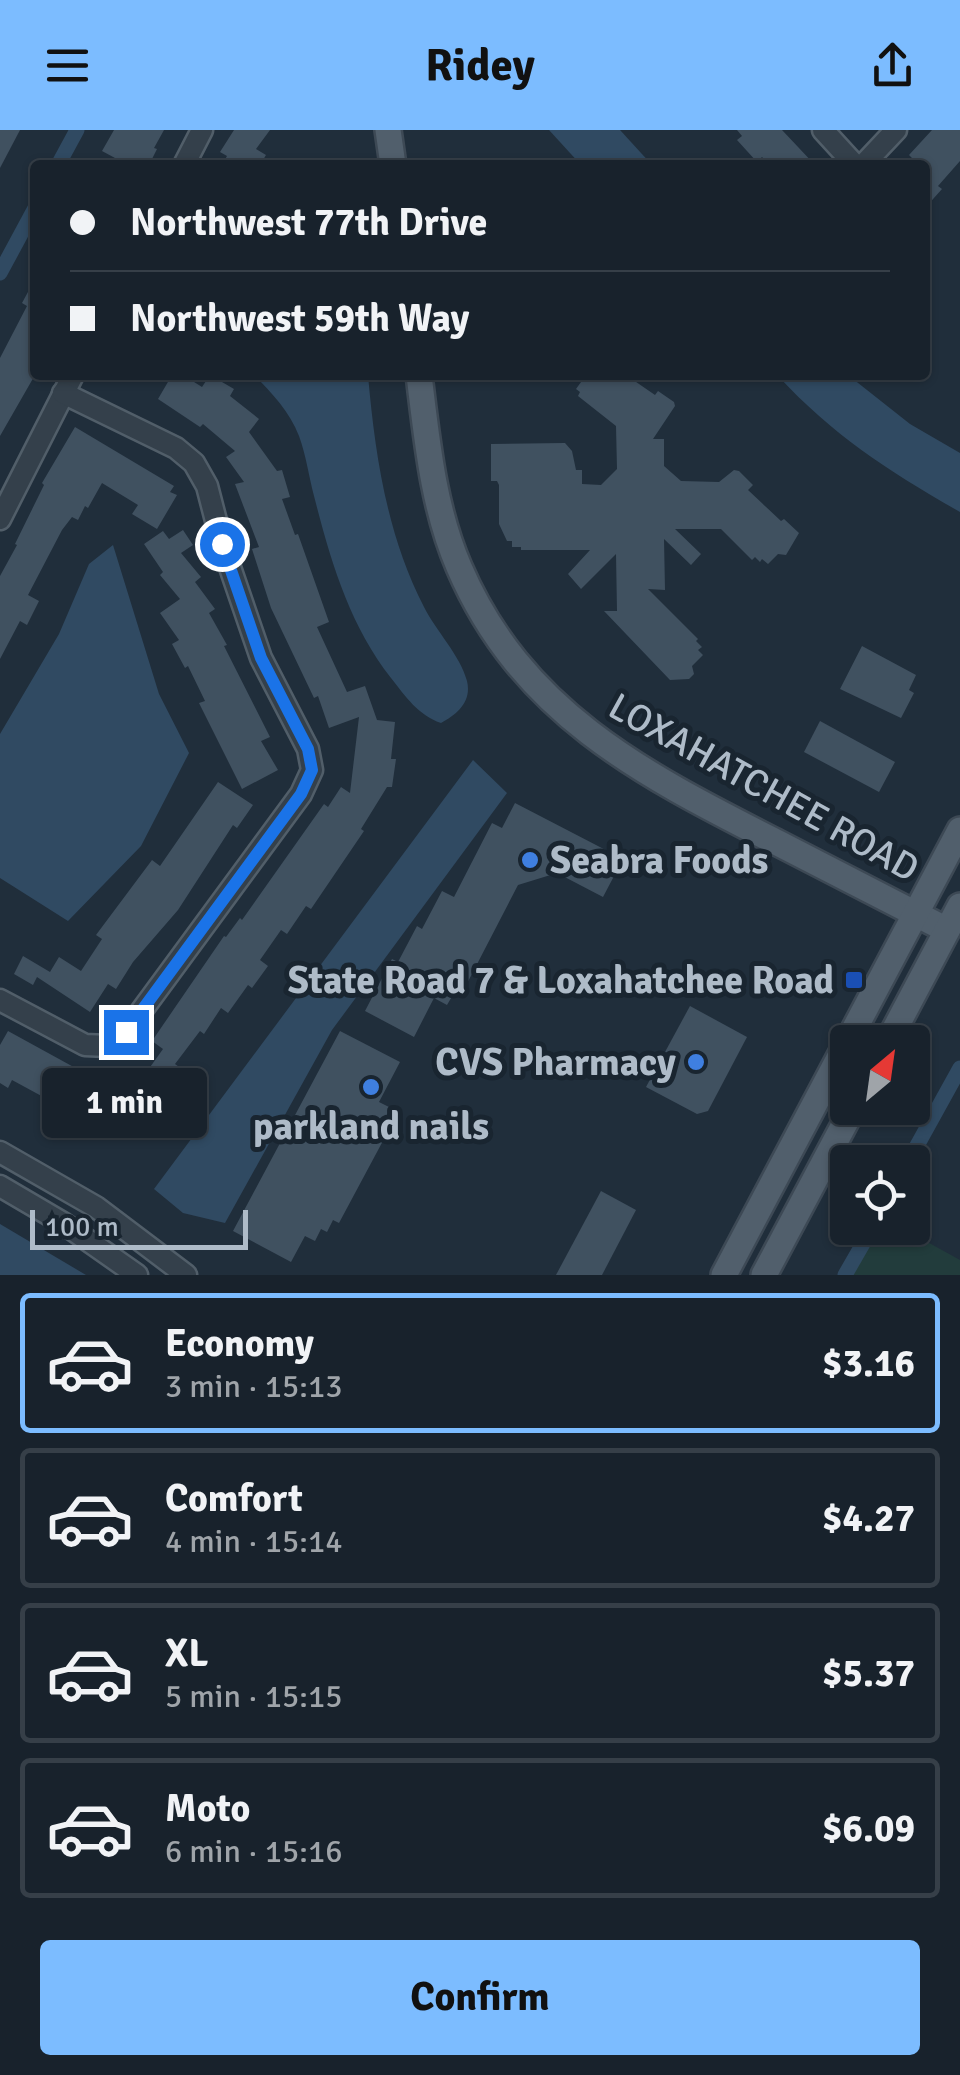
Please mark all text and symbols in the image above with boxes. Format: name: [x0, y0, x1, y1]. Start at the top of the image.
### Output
icon: menu: [40, 38, 95, 93]
text: Ridey: [425, 38, 535, 93]
icon: share: [865, 38, 920, 93]
text: Northwest 77th Drive: [130, 199, 487, 246]
text: Northwest 59th Way: [130, 295, 469, 342]
route start: [200, 522, 245, 567]
street label: LOXAHATCHEE ROAD: [600, 683, 927, 892]
place label: Seabra Foods: [550, 837, 768, 884]
marker: Seabra Foods: [519, 849, 541, 871]
place label: State Road 7 & Loxahatchee Road: [288, 957, 834, 1004]
marker: State Road 7 & Loxahatchee Road: [843, 969, 865, 991]
route end: [104, 1010, 149, 1055]
north arrow: [830, 1025, 930, 1125]
map controls: [830, 1025, 930, 1245]
place label: CVS Pharmacy: [435, 1039, 676, 1086]
marker: CVS Pharmacy: [685, 1051, 707, 1073]
callout: 1 min: [44, 1067, 208, 1137]
marker: parkland nails: [360, 1076, 382, 1098]
text: 1 min: [86, 1083, 163, 1122]
place label: parkland nails: [253, 1103, 489, 1150]
button: locate: [830, 1145, 930, 1245]
scale bar: [30, 1205, 248, 1250]
text: 100 m: [45, 1210, 119, 1244]
icon: car: [45, 1318, 135, 1408]
text: Economy: [165, 1320, 314, 1367]
text: $3.16: [822, 1340, 915, 1387]
text: 3 min · 15:13: [165, 1367, 343, 1406]
icon: car: [45, 1473, 135, 1563]
text: Comfort: [165, 1475, 303, 1522]
text: $4.27: [822, 1495, 915, 1542]
text: 4 min · 15:14: [165, 1522, 343, 1561]
icon: car: [45, 1628, 135, 1718]
text: XL: [165, 1630, 208, 1677]
text: $5.37: [822, 1650, 915, 1697]
text: 5 min · 15:15: [165, 1677, 343, 1716]
icon: car: [45, 1783, 135, 1873]
text: Moto: [165, 1785, 250, 1832]
text: $6.09: [822, 1805, 915, 1852]
text: 6 min · 15:16: [165, 1832, 343, 1871]
button: Confirm: [40, 1940, 920, 2055]

